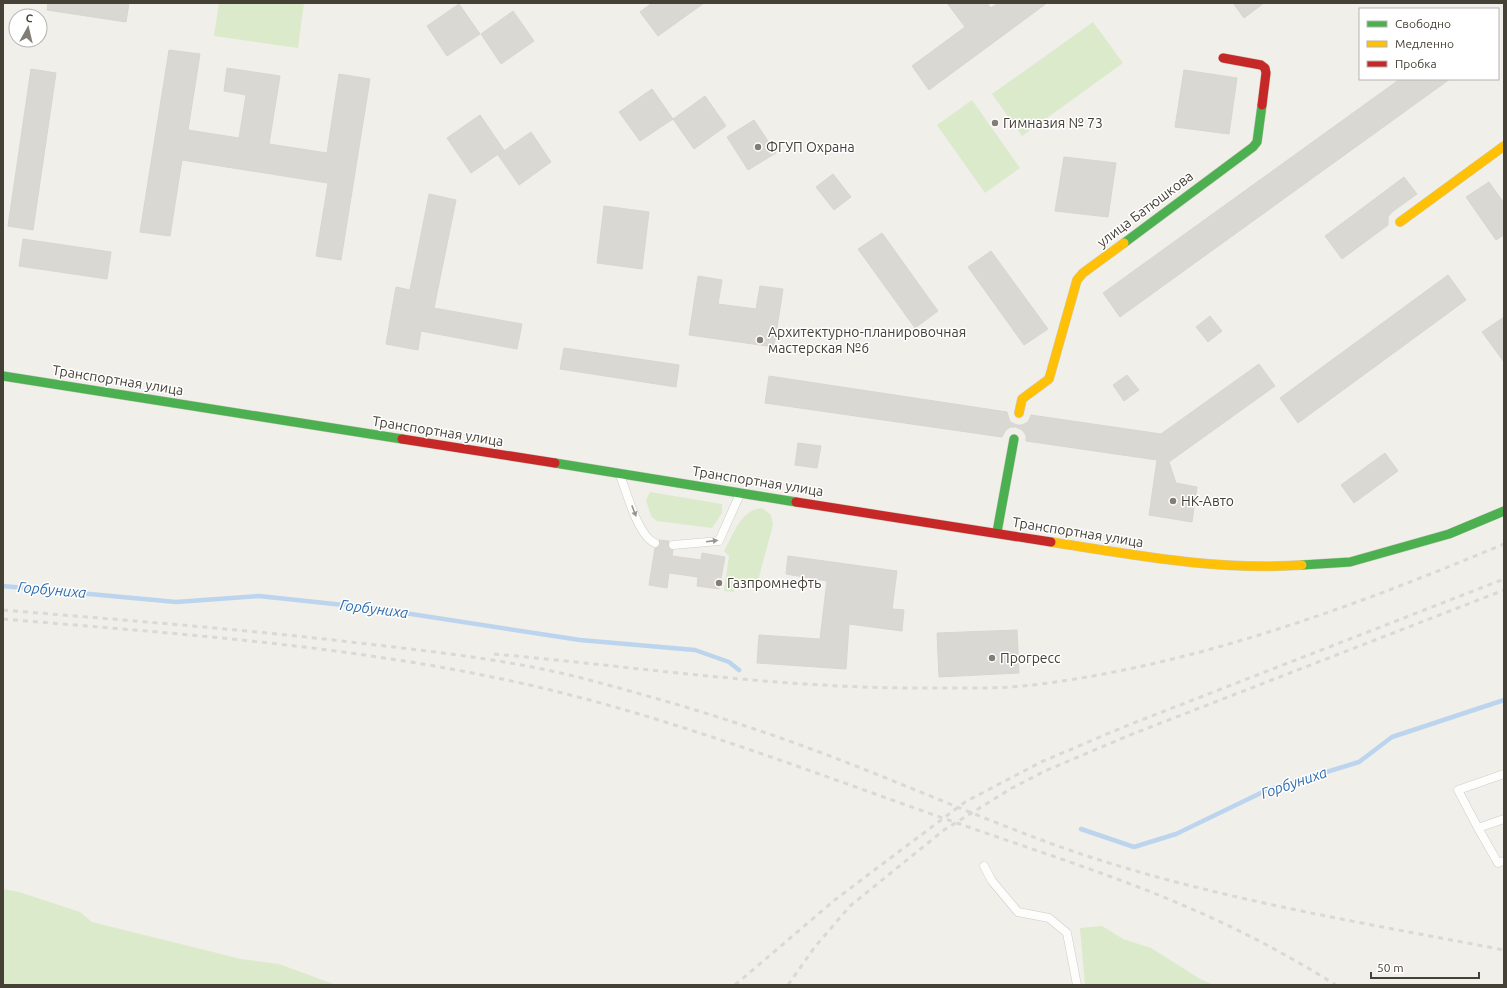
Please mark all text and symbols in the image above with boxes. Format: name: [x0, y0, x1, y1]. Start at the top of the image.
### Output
north arrow: [8, 8, 48, 48]
legend: [1359, 8, 1499, 80]
text: С: [25, 12, 34, 25]
text: Свободно: [1395, 17, 1451, 30]
text: Медленно: [1395, 37, 1454, 50]
text: Пробка: [1395, 57, 1437, 70]
place label: Гимназия № 73: [1003, 115, 1103, 131]
marker: Гимназия № 73: [990, 118, 1000, 128]
place label: ФГУП Охрана: [766, 139, 855, 155]
marker: ФГУП Охрана: [753, 142, 763, 152]
street label: улица Батюшкова: [1094, 168, 1196, 250]
place label: Архитектурно-планировочная мастерская №6: [768, 324, 966, 356]
marker: Архитектурно-планировочная мастерская №6: [755, 335, 765, 345]
street label: Транспортная улица: [51, 362, 185, 398]
street label: Транспортная улица: [371, 413, 505, 449]
street label: Транспортная улица: [691, 463, 825, 499]
place label: НК-Авто: [1181, 493, 1234, 509]
marker: НК-Авто: [1168, 496, 1178, 506]
one-way arrow: [632, 506, 638, 518]
street label: Транспортная улица: [1011, 514, 1145, 550]
one-way arrow: [706, 538, 718, 544]
place label: Газпромнефть: [727, 575, 821, 591]
water label: Горбуниха: [17, 578, 87, 601]
marker: Газпромнефть: [714, 578, 724, 588]
water label: Горбуниха: [339, 596, 409, 621]
place label: Прогресс: [1000, 650, 1061, 666]
marker: Прогресс: [987, 653, 997, 663]
water label: Горбуниха: [1258, 763, 1329, 802]
scale bar: [1371, 954, 1479, 980]
text: 50 m: [1377, 961, 1404, 974]

